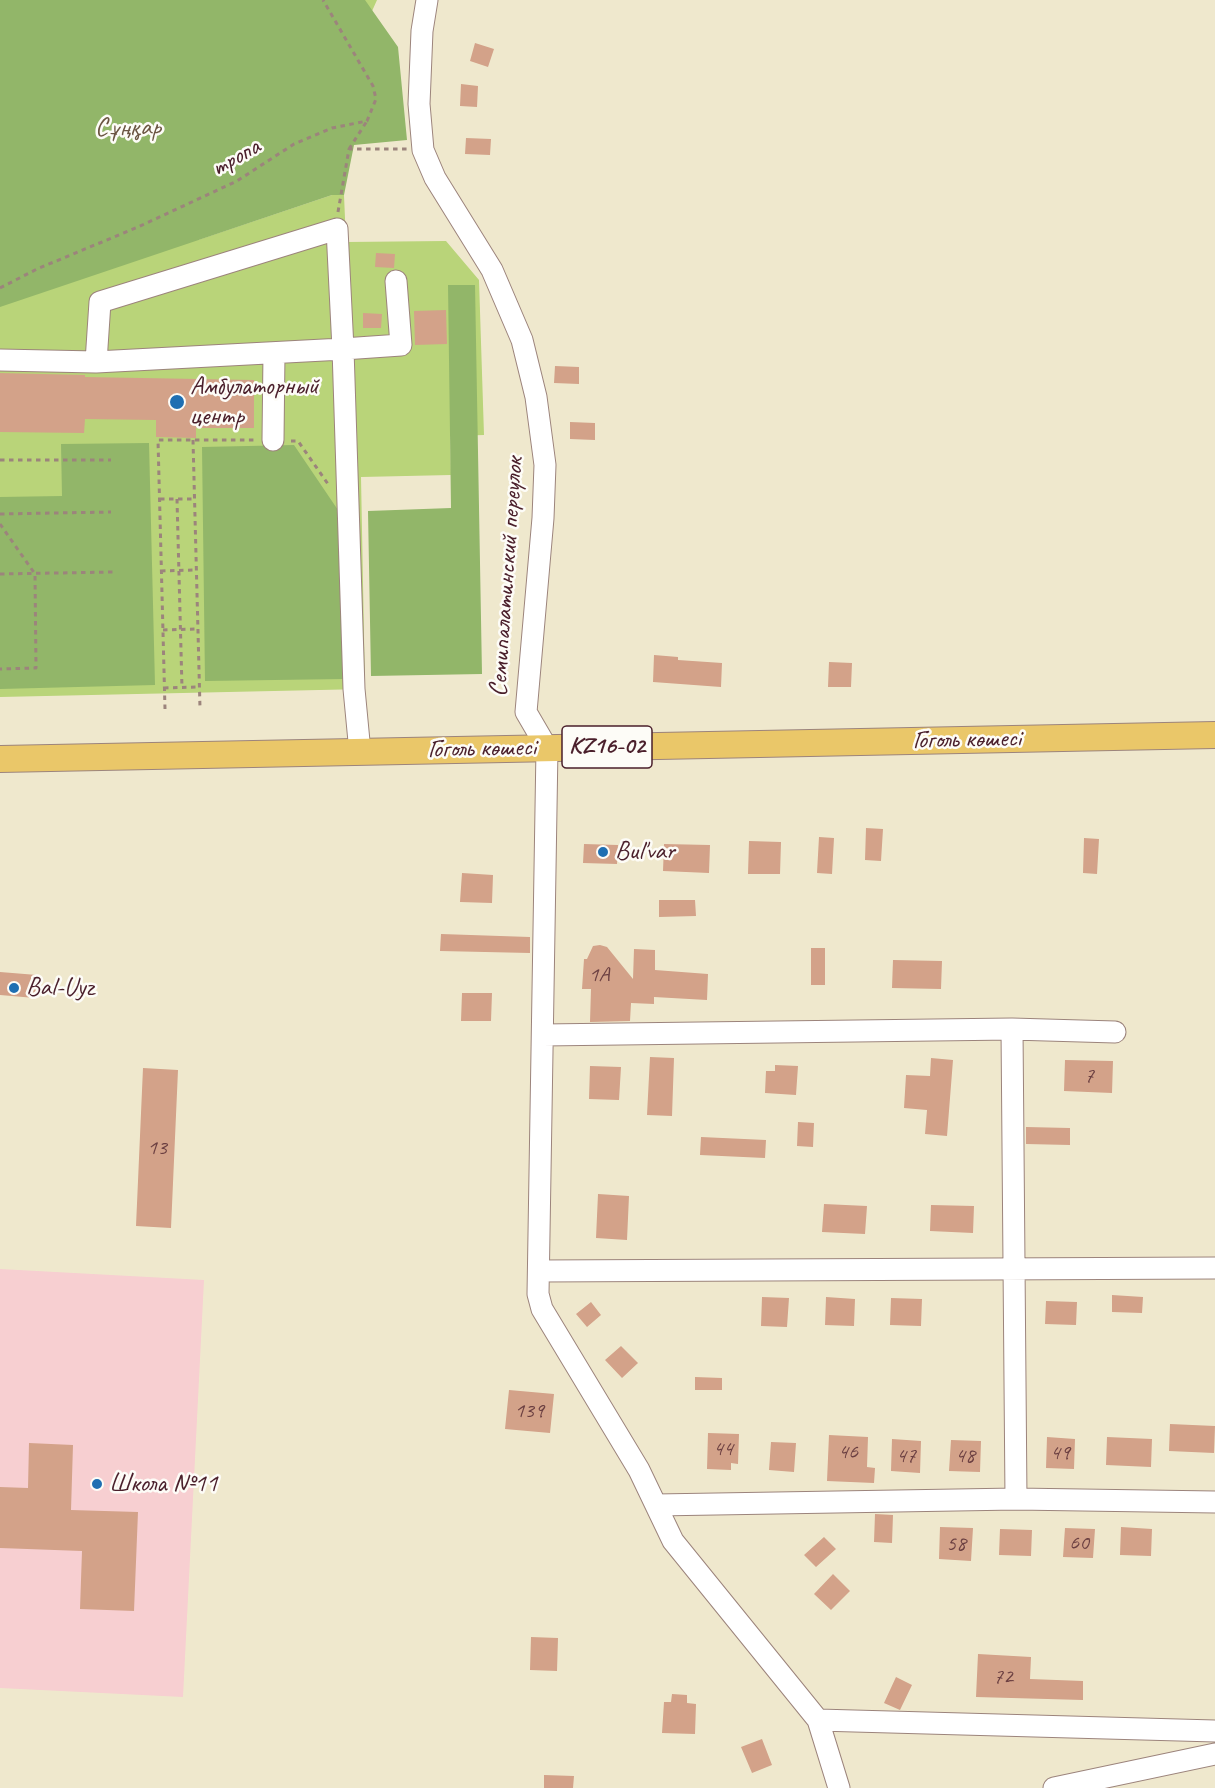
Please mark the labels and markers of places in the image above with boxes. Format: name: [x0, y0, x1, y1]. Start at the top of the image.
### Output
place label: Амбулаторный центр: [190, 371, 319, 432]
marker: Амбулаторный центр: [168, 393, 186, 411]
place label: Bul'var: [615, 836, 675, 868]
marker: Bul'var: [596, 845, 610, 859]
place label: Bal-Uyz: [26, 972, 94, 1004]
marker: Bal-Uyz: [7, 981, 21, 995]
place label: Школа №11: [109, 1468, 218, 1500]
marker: Школа №11: [90, 1477, 104, 1491]

